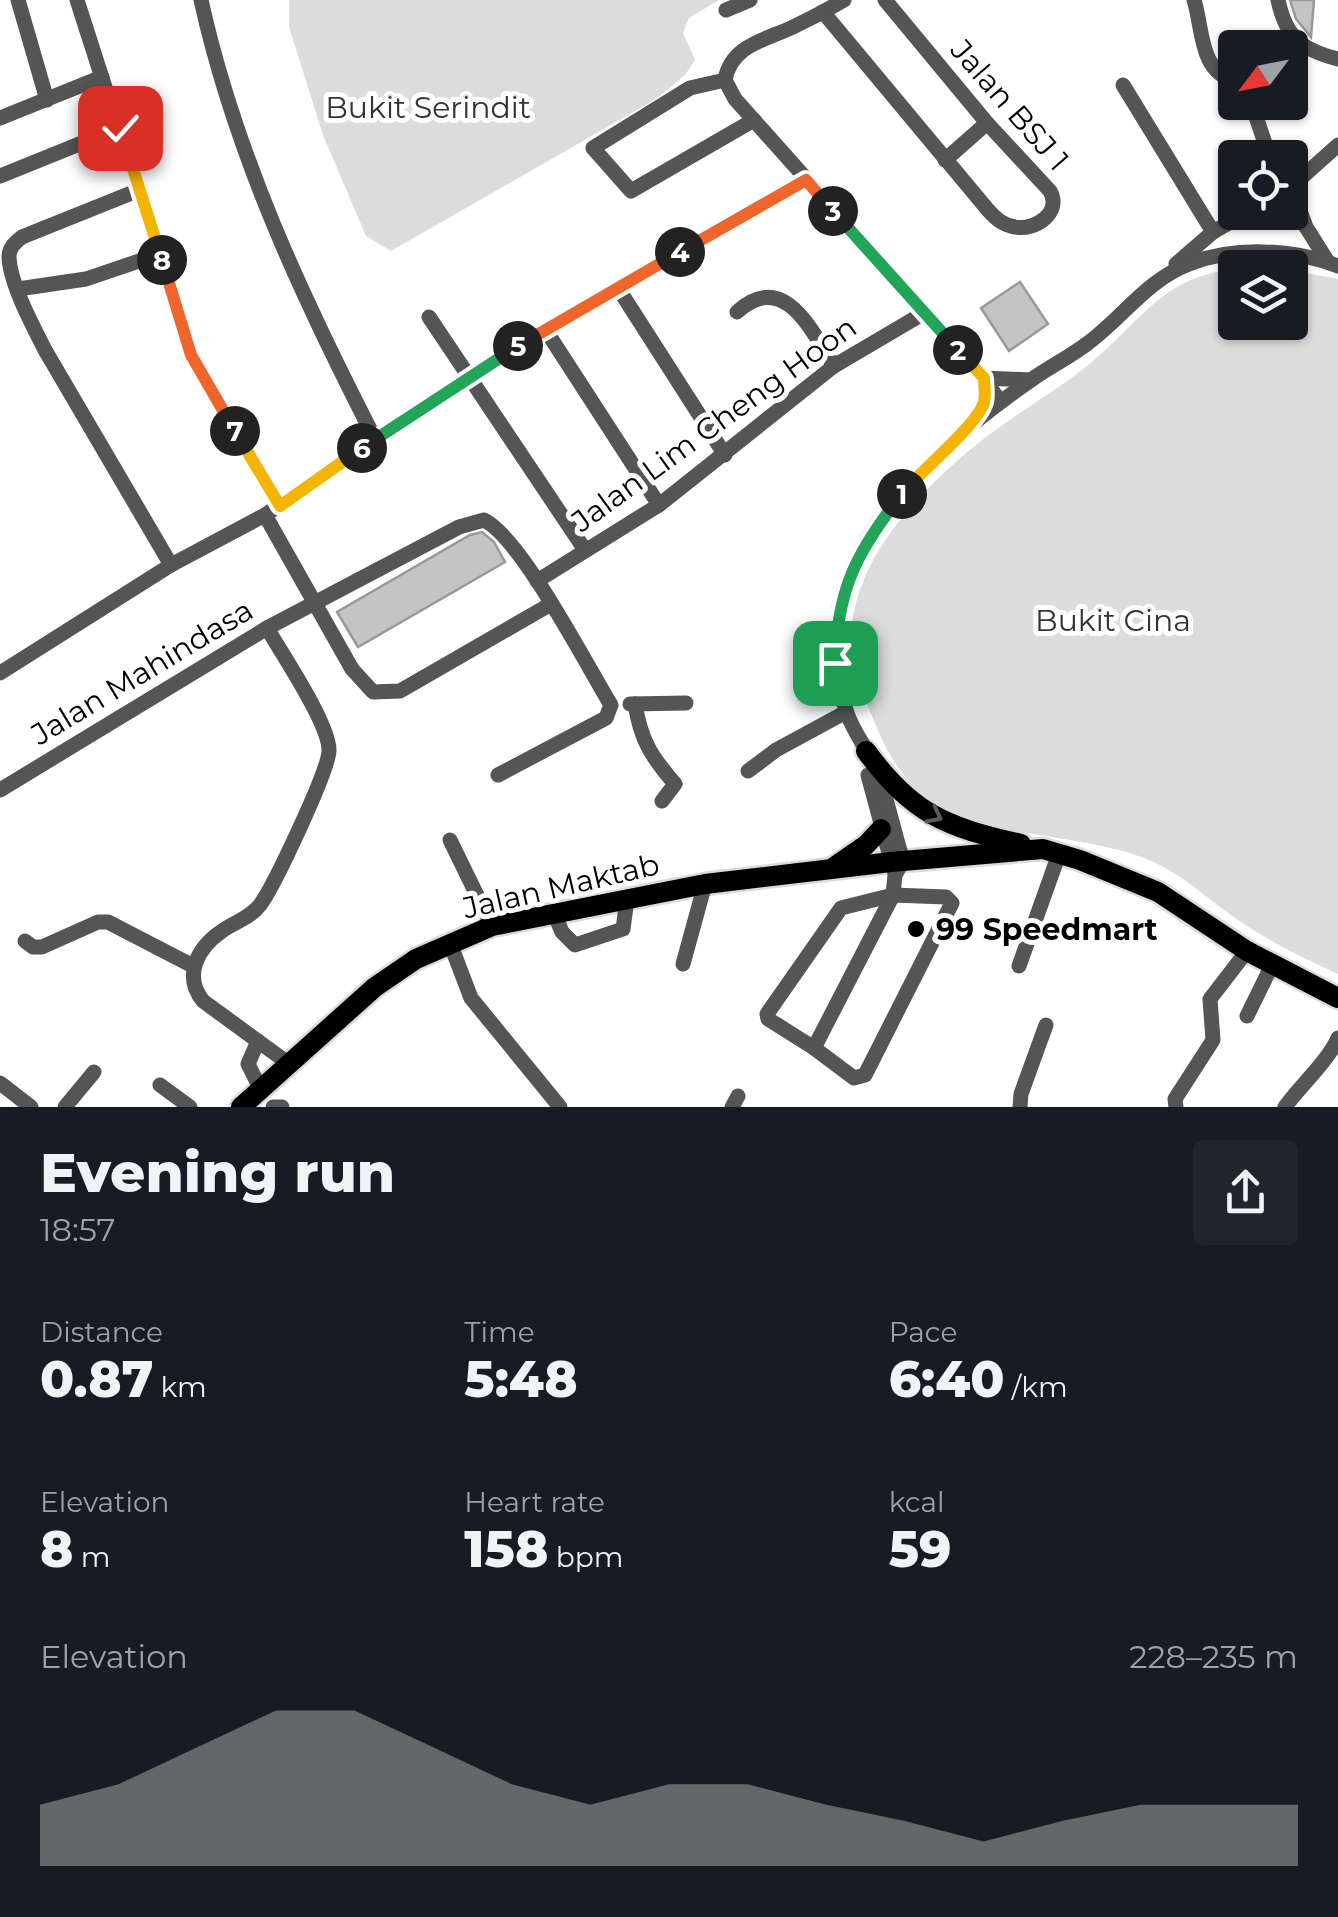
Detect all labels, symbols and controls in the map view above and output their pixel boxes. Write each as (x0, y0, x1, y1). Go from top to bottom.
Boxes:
north arrow (1218, 30, 1308, 120)
map controls (1218, 30, 1308, 340)
street label: Jalan BSJ 1 (942, 31, 1077, 178)
pin (78, 86, 163, 171)
park label: Bukit Serindit (325, 89, 531, 126)
icon: check (93, 101, 148, 156)
button: locate (1218, 140, 1308, 230)
pin: 3 (808, 186, 858, 236)
text: 3 (825, 194, 841, 228)
pin: 4 (655, 227, 705, 277)
pin: 8 (137, 235, 187, 285)
text: 4 (670, 235, 690, 269)
text: 8 (153, 243, 171, 277)
button: layers (1218, 250, 1308, 340)
street label: Jalan Lim Cheng Hoon (564, 308, 864, 540)
pin: 5 (493, 321, 543, 371)
pin: 2 (933, 325, 983, 375)
text: 5 (510, 329, 526, 363)
text: 2 (950, 333, 966, 367)
pin: 7 (210, 406, 260, 456)
text: 7 (226, 414, 244, 448)
pin: 6 (337, 423, 387, 473)
text: 6 (353, 431, 371, 465)
pin: 1 (877, 469, 927, 519)
text: 1 (897, 477, 907, 511)
street label: Jalan Mahindasa (24, 591, 260, 753)
park label: Bukit Cina (1035, 602, 1191, 639)
pin (793, 621, 878, 706)
icon: arrive (808, 636, 863, 691)
one-way arrow (925, 804, 943, 824)
street label: Jalan Maktab (458, 845, 663, 927)
place label: 99 Speedmart (936, 911, 1158, 948)
marker: 99 Speedmart (905, 918, 927, 940)
text: Evening run (40, 1139, 395, 1206)
button: share (1193, 1140, 1298, 1245)
text: 18:57 (40, 1210, 115, 1249)
text: Distance (40, 1315, 163, 1349)
text: Time (464, 1315, 535, 1349)
text: Pace (889, 1315, 957, 1349)
text: 0.87 (40, 1349, 153, 1410)
text: 5:48 (464, 1349, 578, 1410)
text: 6:40 (889, 1349, 1005, 1410)
text: km (153, 1370, 207, 1404)
text: /km (1005, 1370, 1068, 1404)
text: Elevation (40, 1485, 169, 1519)
text: Heart rate (464, 1485, 605, 1519)
text: kcal (889, 1485, 945, 1519)
text: 8 (40, 1519, 73, 1580)
text: 158 (464, 1519, 548, 1580)
text: 59 (889, 1519, 951, 1580)
text: m (73, 1540, 111, 1574)
text: bpm (548, 1540, 623, 1574)
text: Elevation (40, 1637, 188, 1676)
text: 228–235 m (1129, 1637, 1298, 1676)

